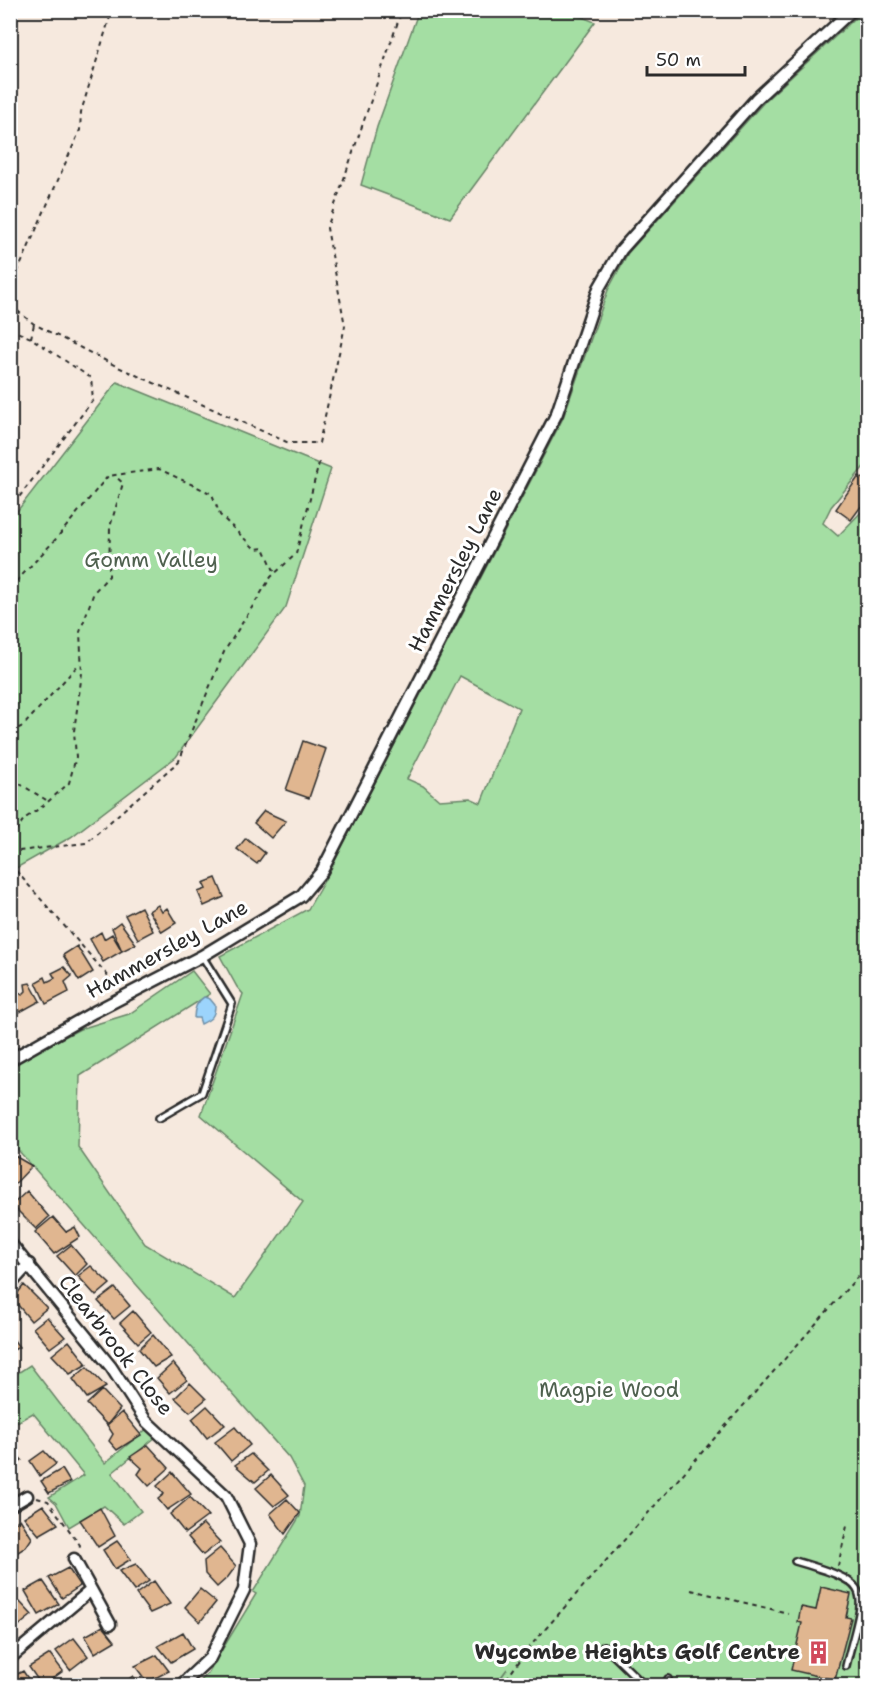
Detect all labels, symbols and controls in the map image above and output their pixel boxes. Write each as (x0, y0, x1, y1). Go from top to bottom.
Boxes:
scale bar (647, 39, 744, 77)
text: 50 m (656, 48, 701, 72)
street label: Hammersley Lane (401, 483, 509, 657)
park label: Gomm Valley (84, 546, 218, 574)
street label: Hammersley Lane (81, 893, 253, 1005)
street label: Clearbrook Close (52, 1269, 180, 1421)
park label: Magpie Wood (539, 1376, 679, 1404)
place label: Wycombe Heights Golf Centre (474, 1638, 800, 1666)
building icon: Wycombe Heights Golf Centre (805, 1639, 831, 1665)

